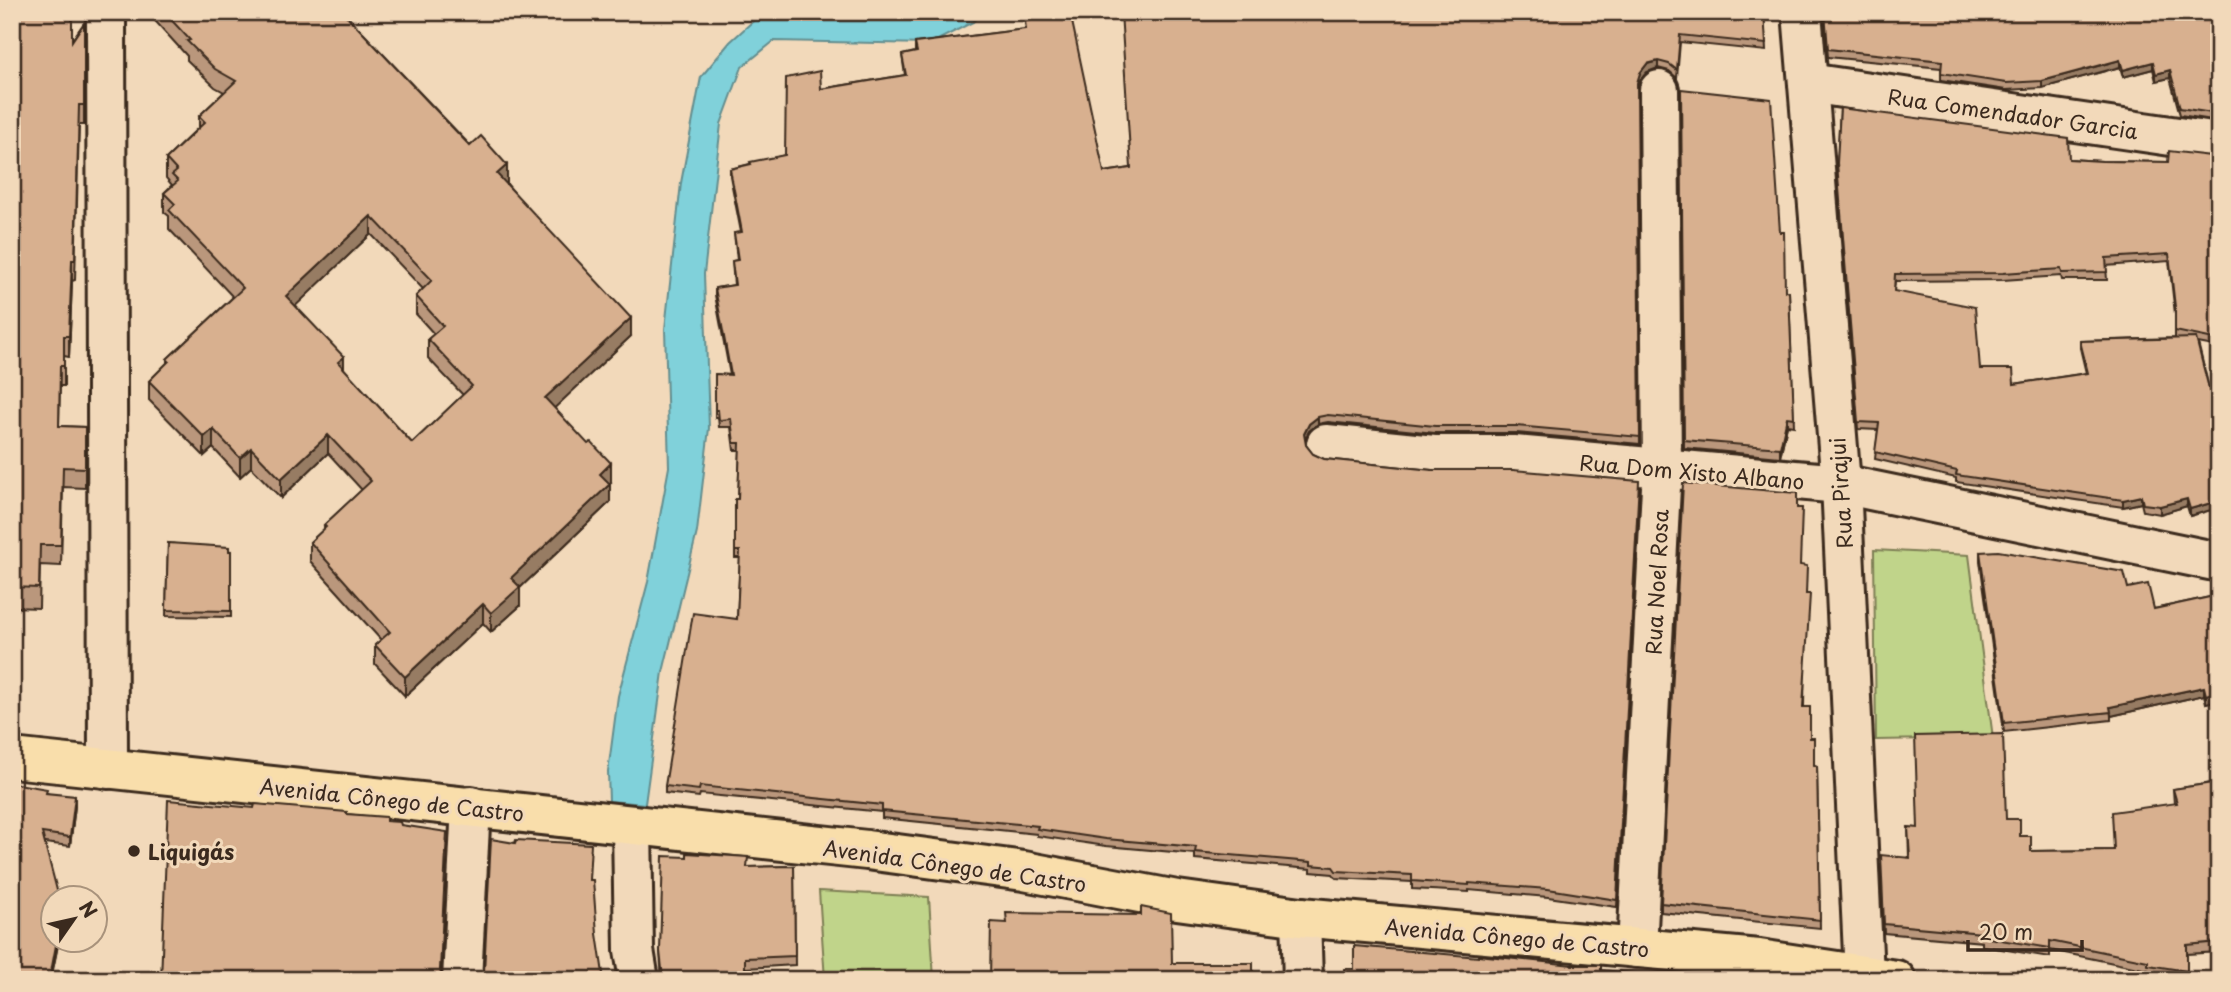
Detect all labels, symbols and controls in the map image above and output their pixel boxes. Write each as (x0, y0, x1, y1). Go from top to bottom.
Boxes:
street label: Rua Comendador Garcia (1886, 80, 2140, 146)
street label: Rua Pirajui (1820, 436, 1860, 550)
street label: Rua Dom Xisto Albano (1578, 445, 1806, 497)
street label: Rua Noel Rosa (1636, 508, 1676, 656)
street label: Avenida Cônego de Castro (258, 769, 526, 829)
street label: Avenida Cônego de Castro (821, 831, 1089, 899)
place label: Liquigás (148, 835, 234, 867)
marker: Liquigás (126, 843, 142, 859)
north arrow (38, 884, 108, 954)
text: N (73, 895, 105, 923)
scale bar (1968, 908, 2082, 952)
street label: Avenida Cônego de Castro (1383, 909, 1651, 965)
text: 20 m (1979, 915, 2033, 947)

